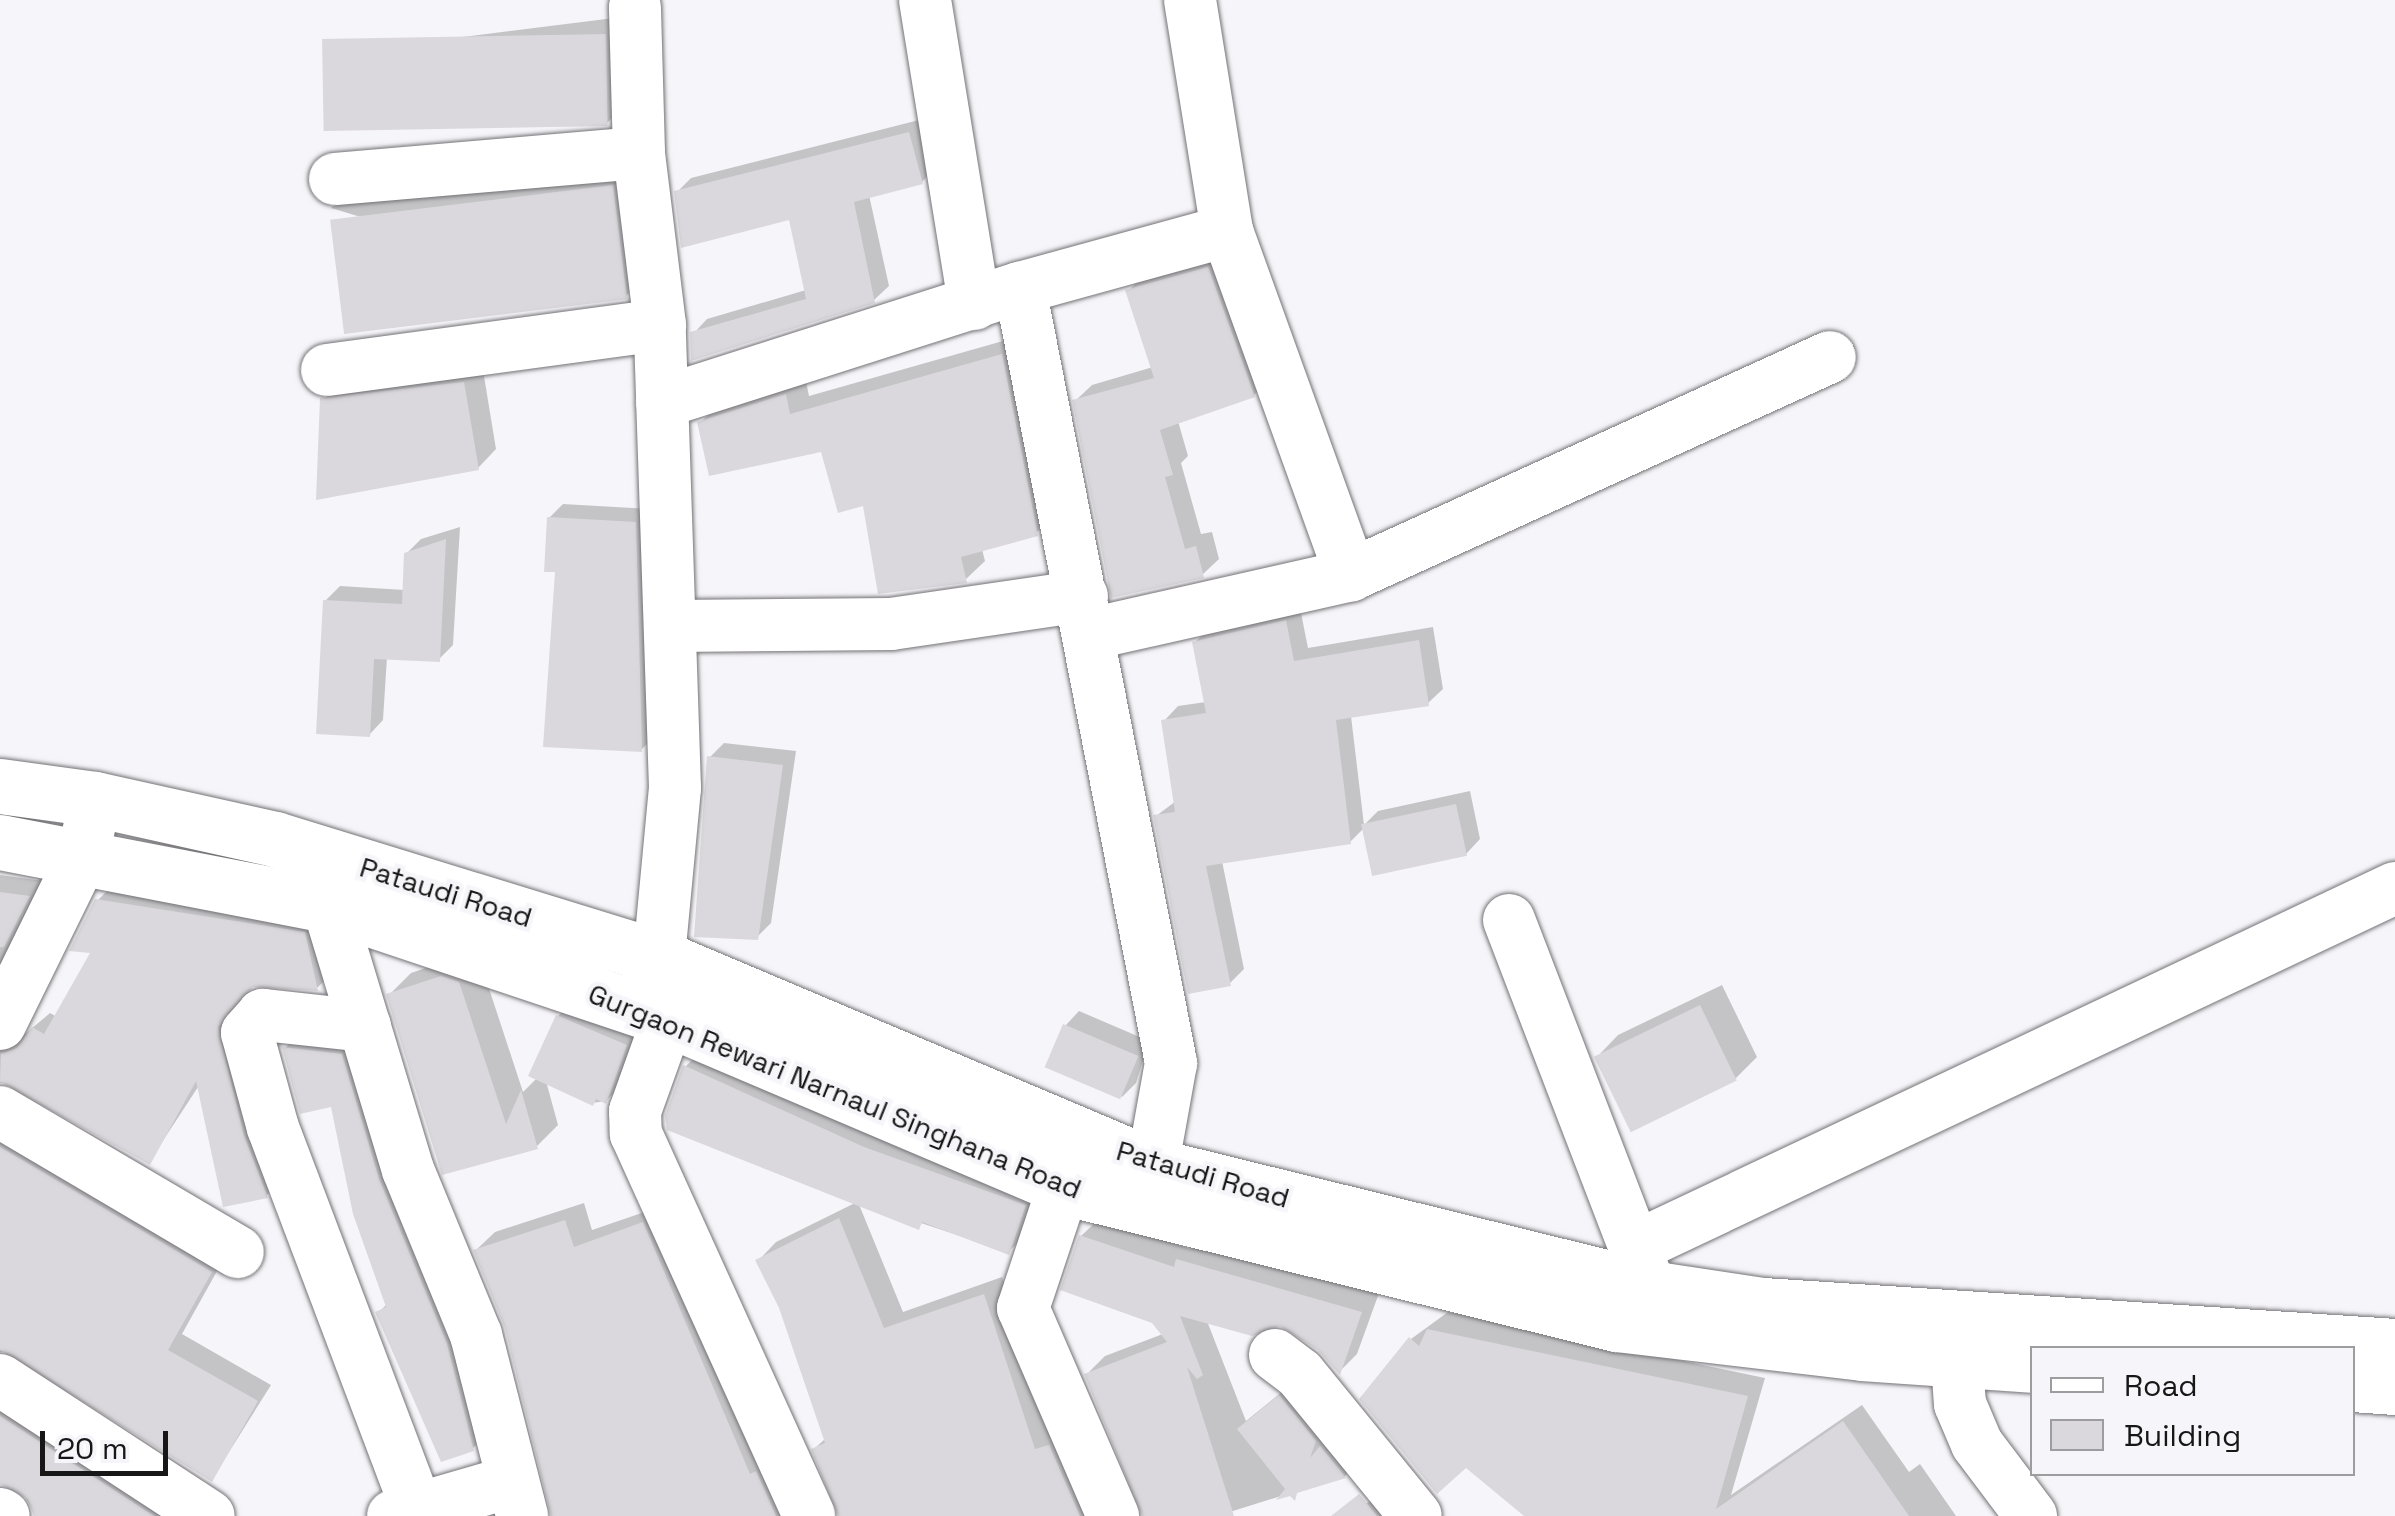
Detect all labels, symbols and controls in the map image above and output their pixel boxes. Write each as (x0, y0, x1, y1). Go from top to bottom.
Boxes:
street label: Pataudi Road (356, 850, 536, 934)
street label: Gurgaon Rewari Narnaul Singhana Road (584, 976, 1086, 1206)
street label: Pataudi Road (1113, 1133, 1293, 1215)
legend (2030, 1346, 2355, 1476)
text: Road (2124, 1366, 2198, 1405)
scale bar (45, 1411, 172, 1473)
text: Building (2124, 1416, 2241, 1455)
text: 20 m (57, 1429, 128, 1468)

